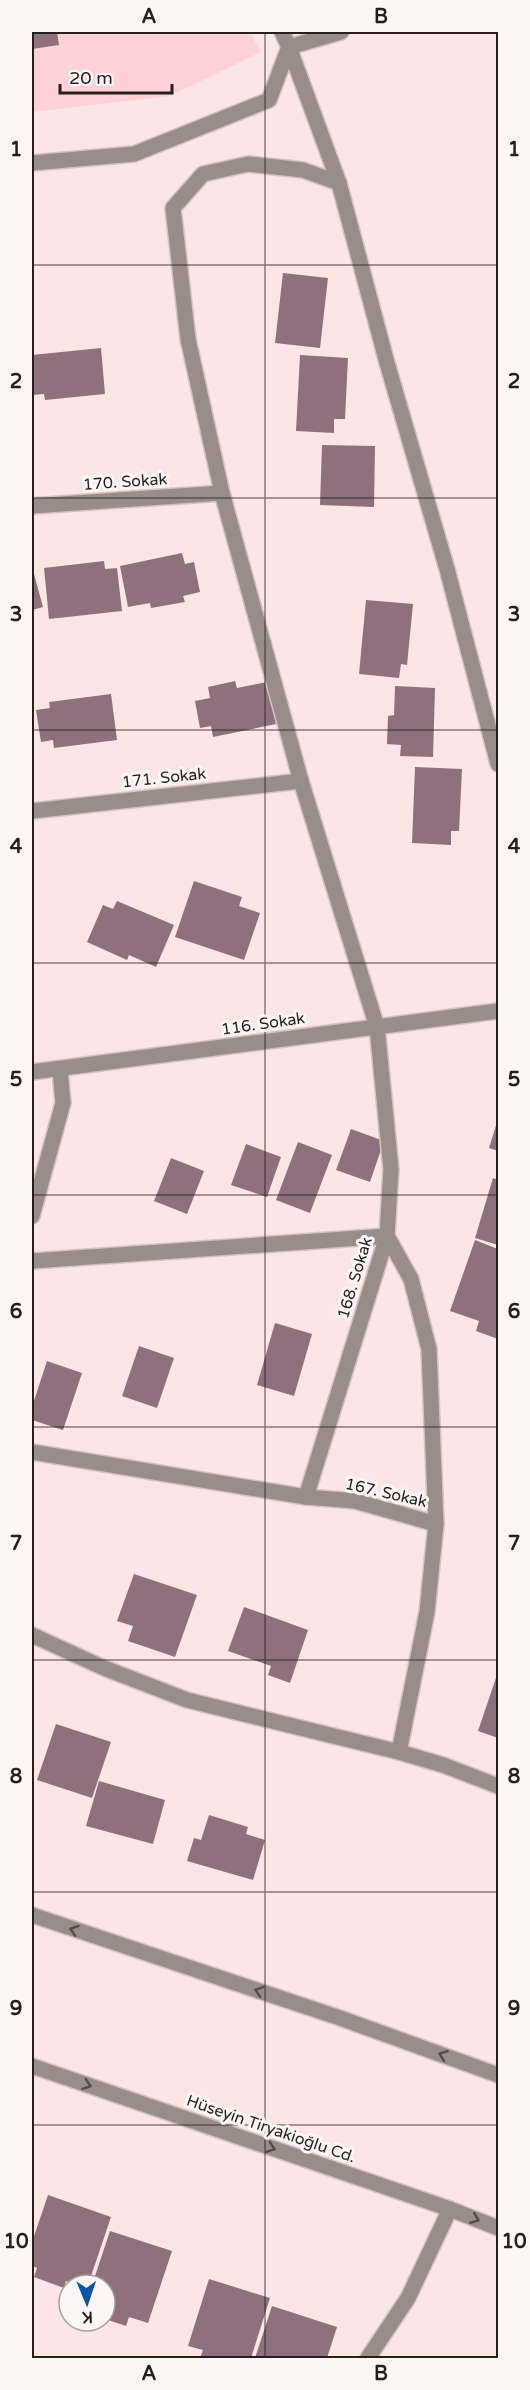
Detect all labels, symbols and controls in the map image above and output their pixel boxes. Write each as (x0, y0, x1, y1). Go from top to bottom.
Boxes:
text: A (142, 5, 157, 29)
text: B (374, 5, 388, 29)
scale bar (60, 57, 172, 95)
text: 20 m (69, 67, 113, 89)
text: 1 (10, 138, 22, 162)
text: 1 (508, 138, 520, 162)
text: 2 (10, 370, 22, 394)
text: 2 (508, 370, 520, 394)
street label: 170. Sokak (82, 469, 168, 495)
text: 3 (10, 603, 22, 627)
text: 3 (508, 603, 520, 627)
street label: 171. Sokak (121, 764, 207, 792)
text: 4 (10, 835, 23, 859)
text: 4 (508, 835, 521, 859)
street label: 116. Sokak (220, 1008, 306, 1040)
text: 5 (10, 1068, 22, 1092)
text: 5 (508, 1068, 520, 1092)
street label: 168. Sokak (333, 1234, 377, 1321)
text: 6 (10, 1300, 22, 1324)
text: 6 (508, 1300, 520, 1324)
street label: 167. Sokak (343, 1474, 429, 1512)
text: 7 (10, 1532, 22, 1556)
text: 7 (508, 1532, 520, 1556)
text: 8 (10, 1765, 22, 1789)
text: 8 (508, 1765, 520, 1789)
one-way arrow (69, 1924, 80, 1937)
one-way arrow (254, 1986, 265, 1998)
text: 9 (10, 1997, 22, 2021)
text: 9 (508, 1997, 520, 2021)
one-way arrow (439, 2050, 449, 2063)
one-way arrow (81, 2078, 92, 2090)
street label: Hüseyin Tiryakioğlu Cd. (184, 2091, 358, 2167)
one-way arrow (265, 2141, 276, 2154)
one-way arrow (469, 2212, 480, 2224)
text: 10 (3, 2230, 29, 2254)
text: 10 (501, 2230, 527, 2254)
north arrow (57, 2273, 117, 2333)
text: K (82, 2307, 93, 2327)
text: A (142, 2362, 157, 2386)
text: B (374, 2362, 388, 2386)

